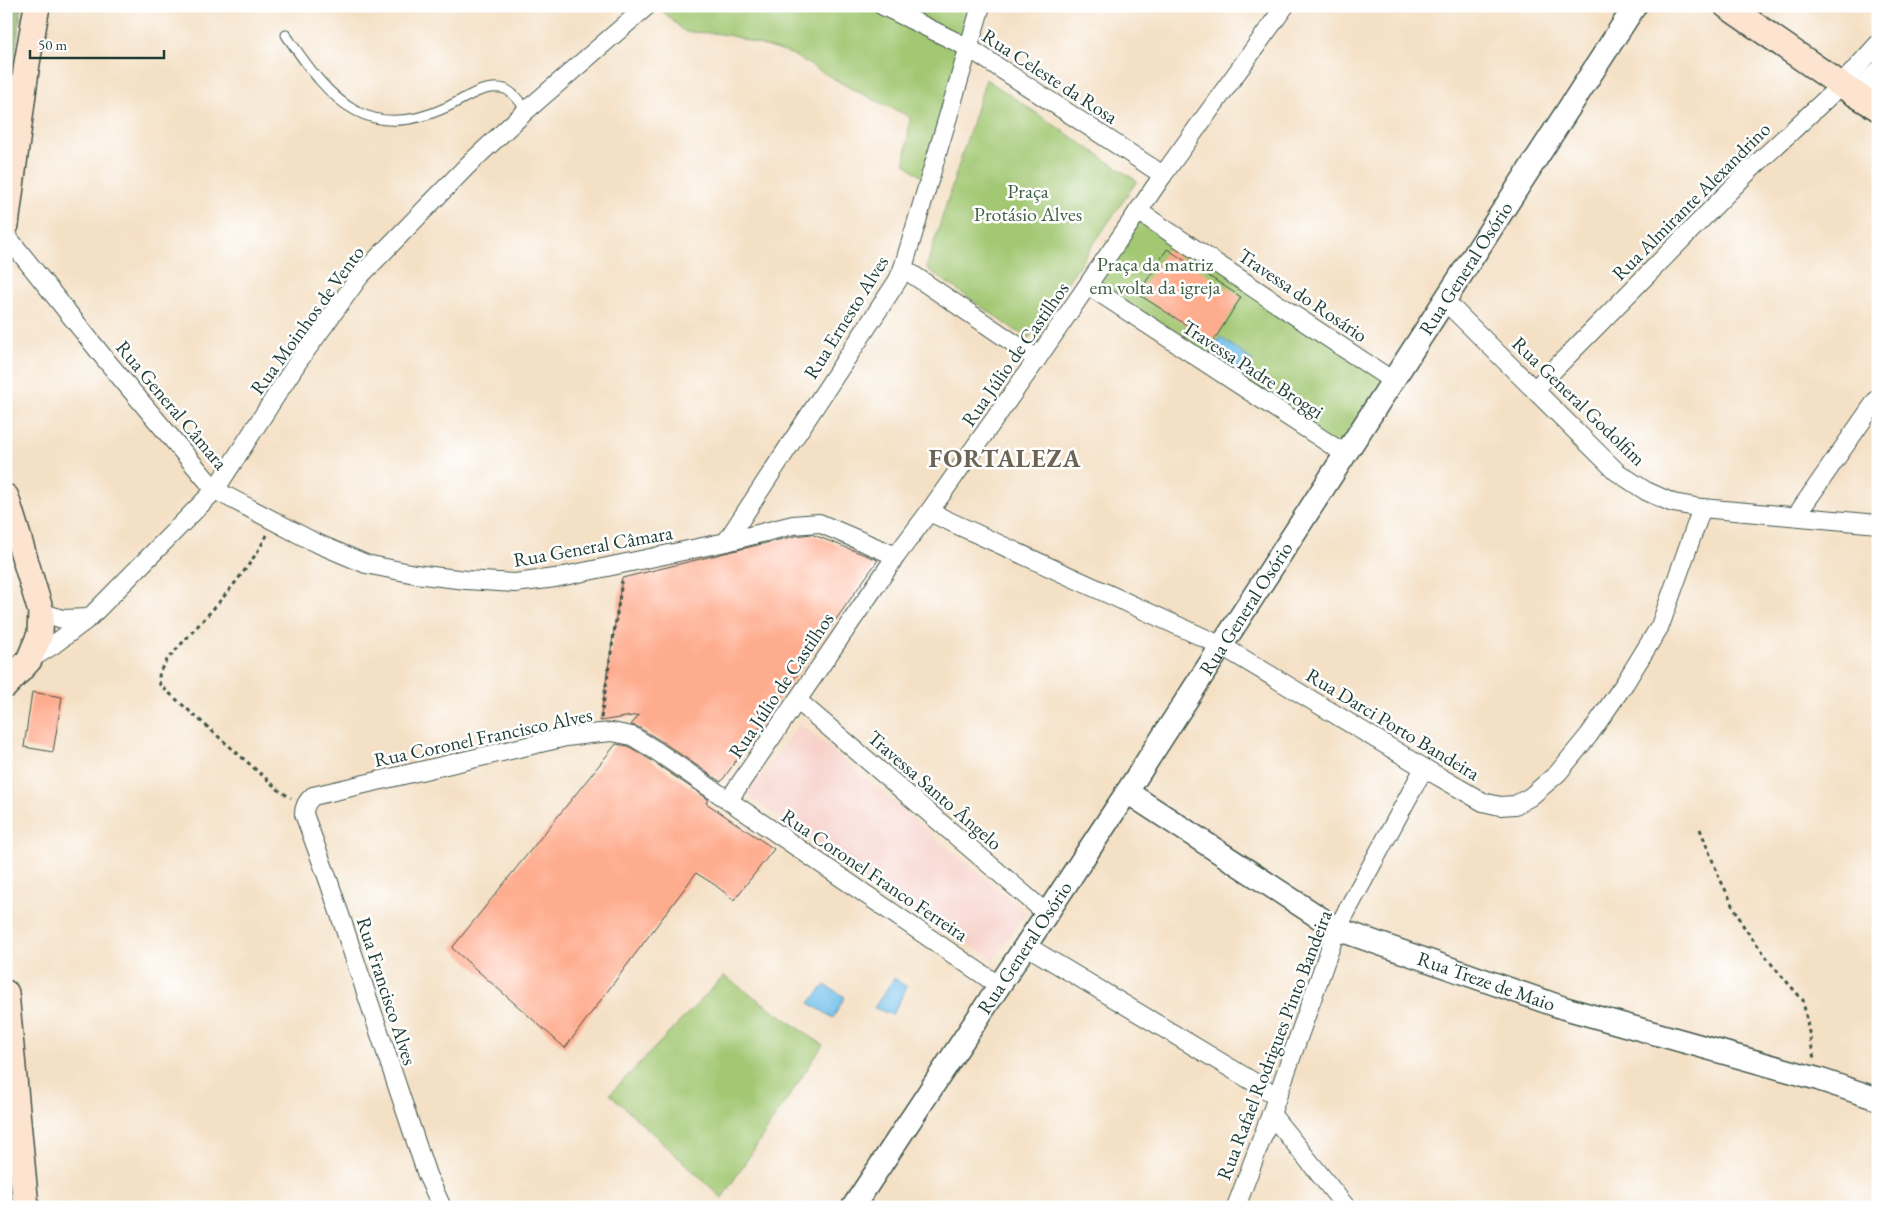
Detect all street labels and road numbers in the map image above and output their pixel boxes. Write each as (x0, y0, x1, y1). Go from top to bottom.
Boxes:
street label: Rua Celeste da Rosa (977, 22, 1123, 130)
street label: Rua Almirante Alexandrino (1606, 116, 1776, 286)
street label: Rua General Osório (1413, 196, 1518, 340)
street label: Rua Moinhos de Vento (244, 240, 370, 400)
street label: Travessa do Rosário (1233, 242, 1373, 348)
street label: Rua Ernesto Alves (798, 250, 894, 384)
street label: Rua Júlio de Castilhos (955, 277, 1075, 431)
street label: Travessa Padre Broggi (1177, 313, 1329, 425)
street label: Rua General Godolfim (1507, 331, 1652, 472)
street label: Rua General Câmara (110, 335, 234, 475)
street label: Rua General Câmara (511, 519, 675, 573)
street label: Rua General Osório (1193, 536, 1299, 680)
street label: Rua Júlio de Castilhos (722, 607, 840, 763)
street label: Rua Darci Porto Bandeira (1301, 662, 1485, 786)
street label: Rua Coronel Francisco Alves (372, 701, 594, 773)
street label: Travessa Santo Ângelo (862, 724, 1008, 856)
street label: Rua Coronel Franco Ferreira (777, 803, 973, 947)
street label: Rua General Osório (971, 876, 1078, 1019)
street label: Rua Rafael Rodrigues Pinto Bandeira (1210, 906, 1338, 1184)
street label: Rua Francisco Alves (351, 913, 423, 1069)
street label: Rua Treze de Maio (1414, 945, 1559, 1017)

